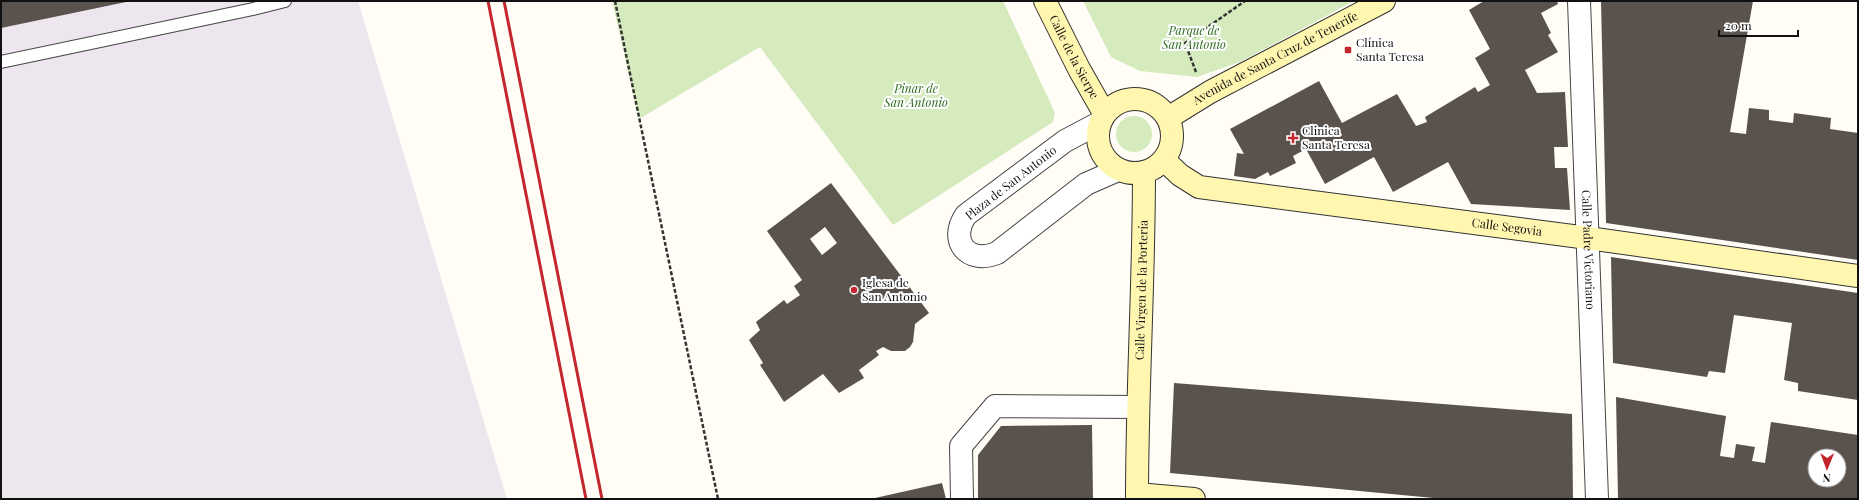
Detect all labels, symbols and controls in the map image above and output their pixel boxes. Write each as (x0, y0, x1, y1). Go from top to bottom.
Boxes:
street label: Avenida de Santa Cruz de Tenerife (1188, 7, 1360, 108)
street label: Calle de la Sierpe (1046, 12, 1103, 101)
scale bar (1719, 12, 1798, 38)
text: 20 m (1725, 17, 1752, 33)
park label: Parque de San Antonio (1161, 22, 1226, 52)
place label: Clínica Santa Teresa (1356, 34, 1424, 64)
marker: Clínica Santa Teresa (1343, 45, 1353, 55)
park label: Pinar de San Antonio (883, 80, 948, 110)
place label: Clinica Santa Teresa (1302, 122, 1370, 152)
marker: Clinica Santa Teresa (1287, 132, 1299, 144)
street label: Plaza de San Antonio (961, 141, 1060, 223)
street label: Calle Padre Victoriano (1579, 190, 1599, 310)
street label: Calle Segovia (1471, 214, 1543, 239)
street label: Calle Virgen de la Portería (1131, 220, 1151, 360)
place label: Iglesa de San Antonio (862, 274, 927, 304)
marker: Iglesa de San Antonio (849, 285, 859, 295)
north arrow (1807, 448, 1847, 488)
text: N (1823, 471, 1831, 486)

